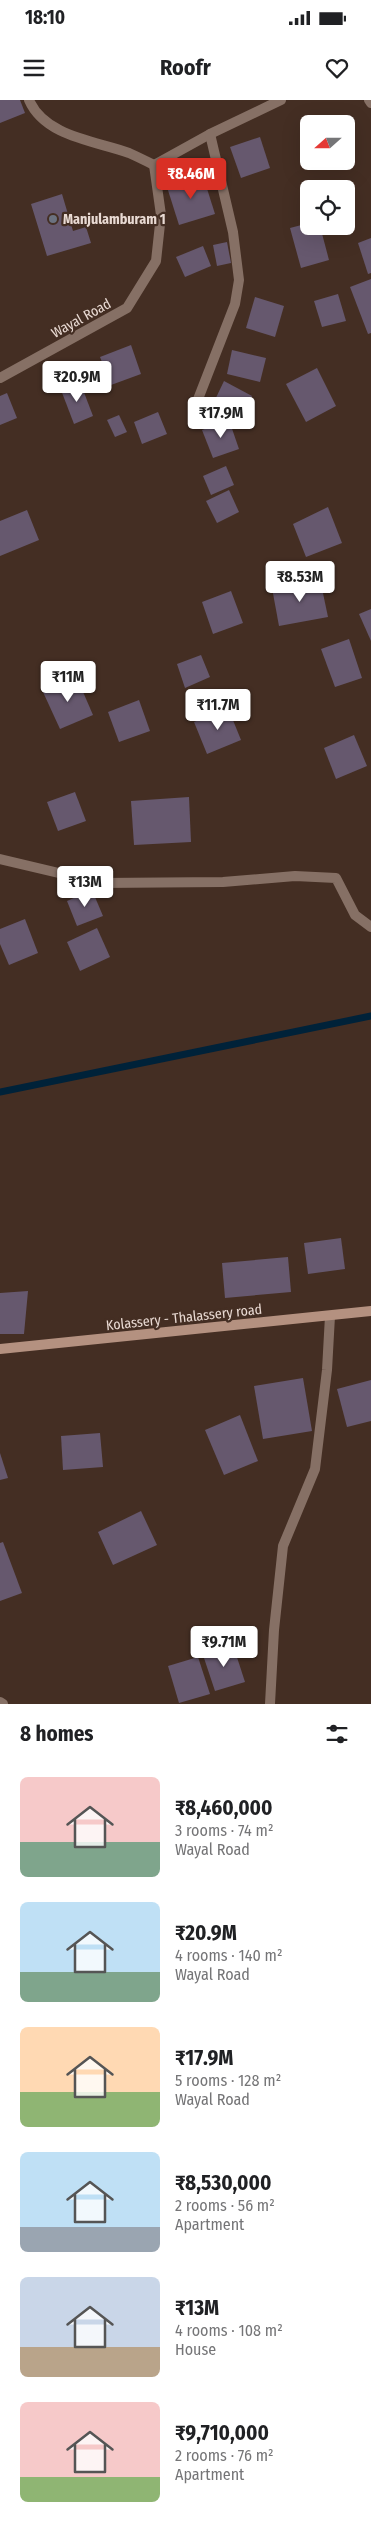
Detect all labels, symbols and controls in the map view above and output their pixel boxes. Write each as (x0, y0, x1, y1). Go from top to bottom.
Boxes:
text: 18:10 (25, 6, 65, 29)
icon: menu (20, 54, 48, 82)
text: Roofr (160, 54, 211, 81)
icon: heart (323, 54, 351, 82)
north arrow (300, 115, 355, 170)
map controls (300, 115, 355, 235)
pin: ₹8.46M (150, 158, 232, 200)
text: ₹8.46M (167, 164, 215, 183)
button: locate (300, 180, 355, 235)
place label: Manjulamburam 1 (63, 211, 166, 228)
marker: Manjulamburam 1 (47, 213, 59, 225)
street label: Wayal Road (48, 295, 114, 342)
pin: ₹20.9M (36, 360, 118, 403)
text: ₹20.9M (53, 367, 101, 386)
pin: ₹17.9M (180, 396, 262, 439)
text: ₹17.9M (199, 403, 243, 422)
pin: ₹8.53M (259, 560, 341, 603)
text: ₹8.53M (277, 567, 323, 586)
pin: ₹11M (38, 660, 98, 703)
text: ₹11M (52, 667, 84, 686)
pin: ₹11.7M (177, 688, 259, 731)
text: ₹11.7M (196, 695, 240, 714)
pin: ₹13M (55, 866, 115, 908)
text: ₹13M (68, 872, 102, 891)
street label: Kolassery - Thalassery road (105, 1301, 263, 1334)
pin: ₹9.71M (183, 1626, 265, 1668)
text: ₹9.71M (202, 1632, 246, 1651)
icon: filters (323, 1720, 351, 1748)
text: 8 homes (20, 1721, 94, 1747)
text: ₹8,460,000 (175, 1795, 273, 1821)
icon: home (60, 1797, 120, 1857)
text: 3 rooms · 74 m² (175, 1821, 273, 1840)
text: Wayal Road (175, 1840, 250, 1859)
text: ₹20.9M (175, 1920, 237, 1946)
icon: home (60, 1922, 120, 1982)
text: 4 rooms · 140 m² (175, 1946, 283, 1965)
text: Wayal Road (175, 1965, 250, 1984)
text: ₹17.9M (175, 2045, 233, 2071)
icon: home (60, 2047, 120, 2107)
text: 5 rooms · 128 m² (175, 2071, 281, 2090)
text: Wayal Road (175, 2090, 250, 2109)
text: ₹8,530,000 (175, 2170, 271, 2196)
icon: home (60, 2172, 120, 2232)
text: 2 rooms · 56 m² (175, 2196, 275, 2215)
text: Apartment (175, 2215, 244, 2234)
text: ₹13M (175, 2295, 219, 2321)
icon: home (60, 2297, 120, 2357)
text: 4 rooms · 108 m² (175, 2321, 283, 2340)
text: House (175, 2340, 216, 2359)
text: ₹9,710,000 (175, 2420, 269, 2446)
icon: home (60, 2422, 120, 2482)
text: 2 rooms · 76 m² (175, 2446, 274, 2465)
text: Apartment (175, 2465, 244, 2484)

